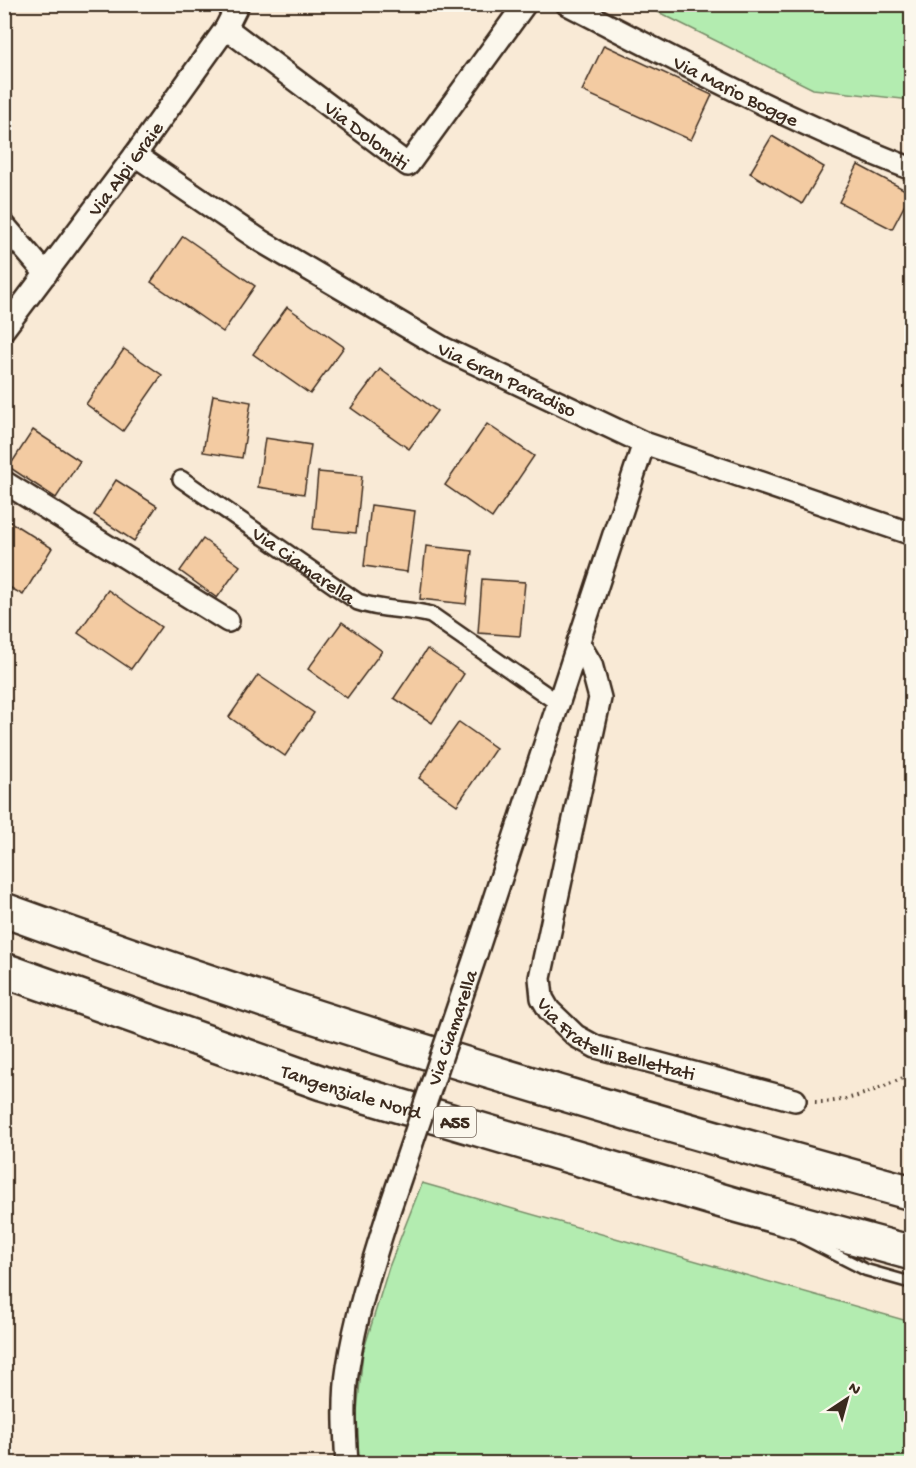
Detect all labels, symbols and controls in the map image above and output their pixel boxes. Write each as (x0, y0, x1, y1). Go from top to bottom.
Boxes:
street label: Via Mario Bogge (667, 52, 802, 134)
street label: Via Dolomiti (317, 97, 412, 177)
street label: Via Alpi Graie (84, 118, 170, 223)
street label: Via Gran Paradiso (432, 339, 579, 424)
street label: Via Ciamarella (245, 523, 359, 612)
street label: Via Ciamarella (424, 967, 485, 1090)
street label: Via Fratelli Bellettati (529, 994, 697, 1088)
street label: Tangenziale Nord (276, 1061, 426, 1127)
road number: A55 (434, 1107, 476, 1137)
north arrow (817, 1369, 877, 1429)
text: N (844, 1379, 864, 1401)

